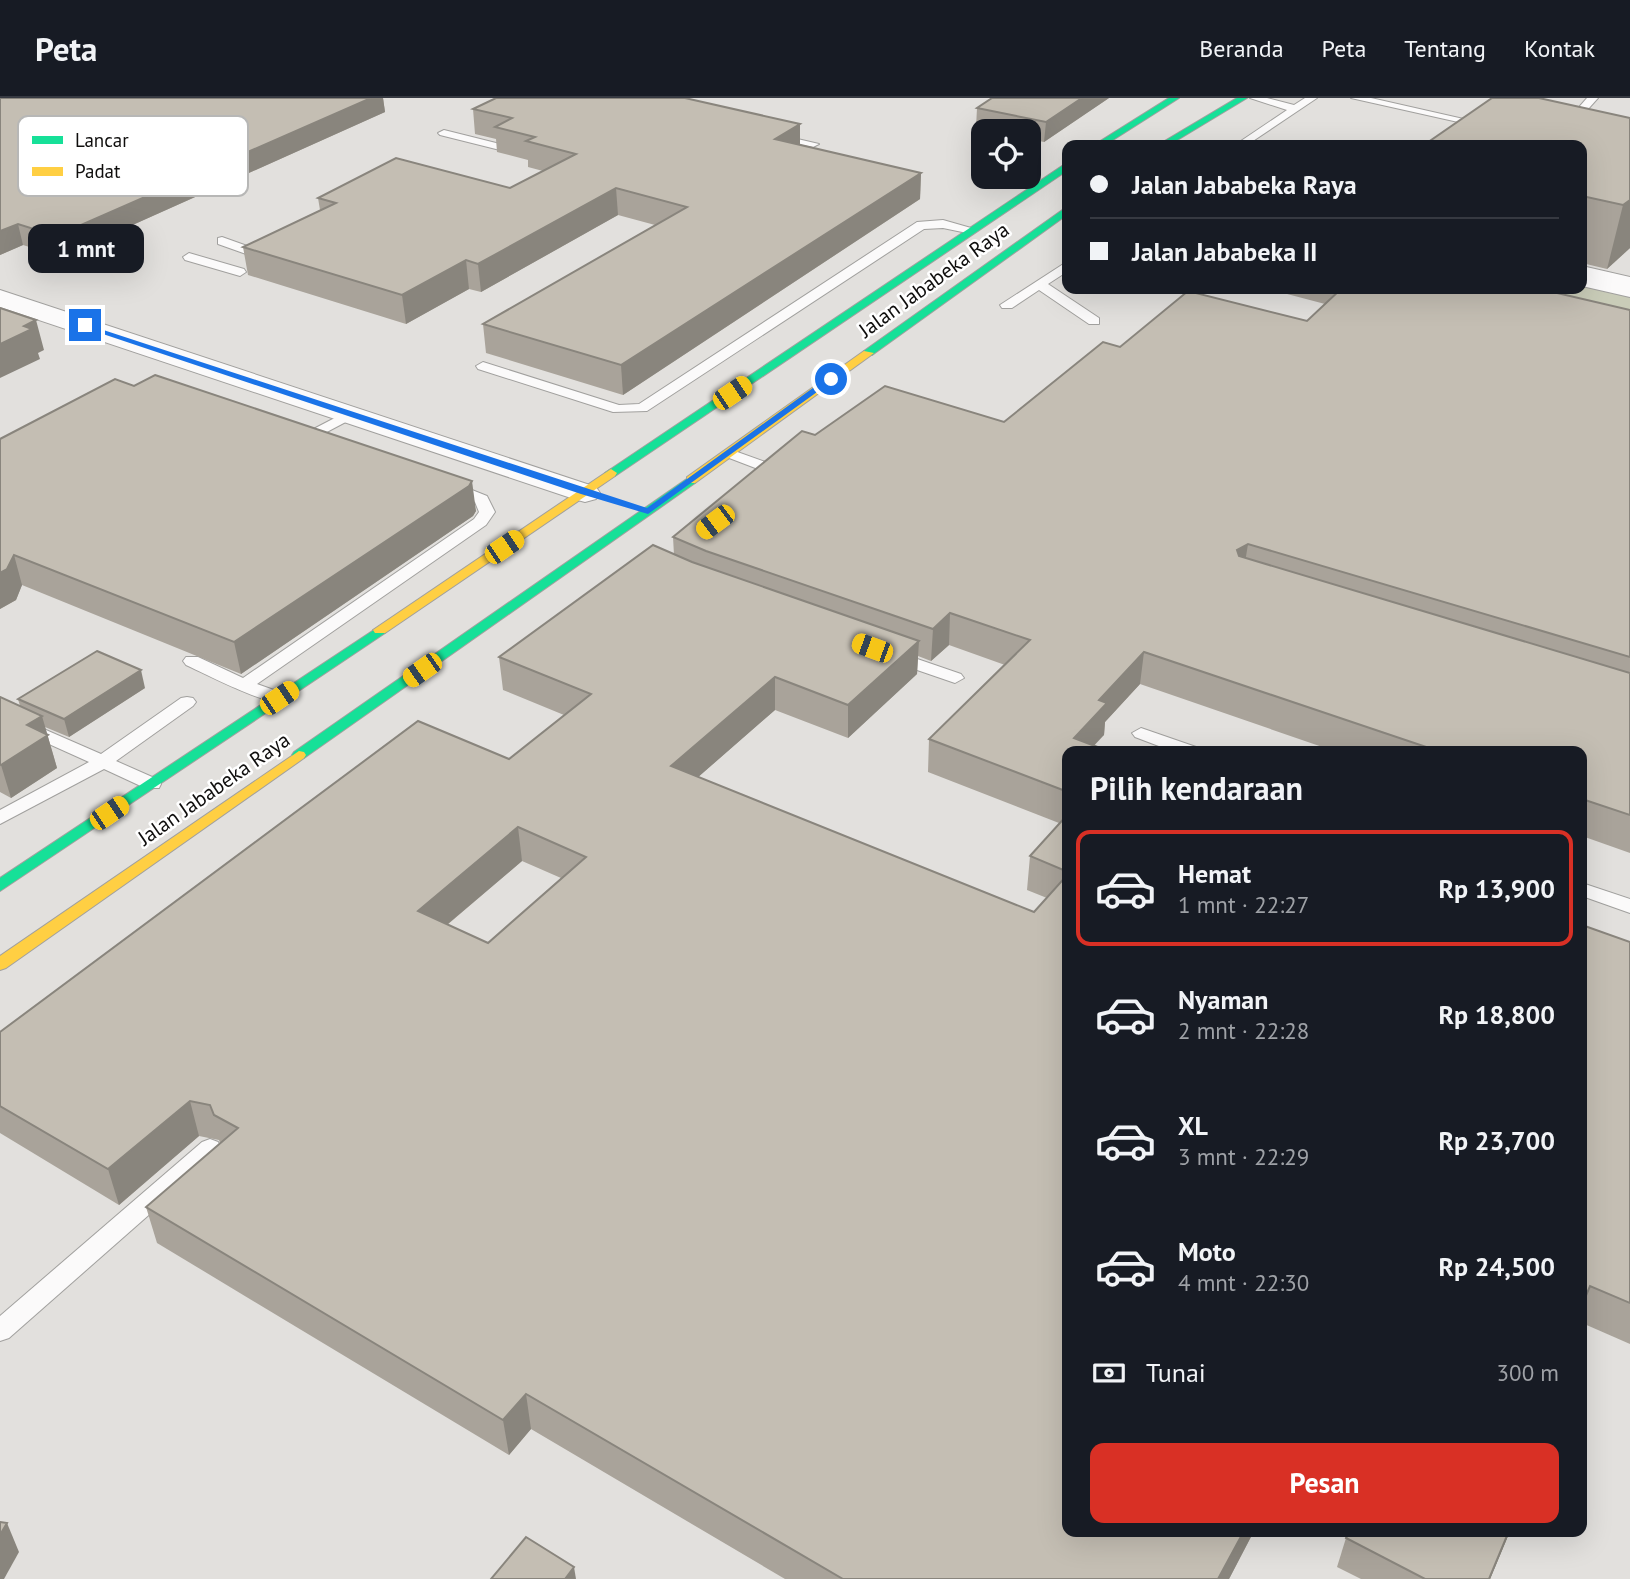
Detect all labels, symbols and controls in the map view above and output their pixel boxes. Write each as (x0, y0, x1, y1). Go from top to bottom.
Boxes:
text: Peta (35, 27, 97, 70)
text: Beranda (1199, 33, 1284, 64)
text: Peta (1322, 33, 1366, 64)
text: Tentang (1404, 33, 1486, 64)
text: Kontak (1524, 33, 1595, 64)
legend (18, 116, 248, 196)
map controls (971, 119, 1041, 189)
button: locate (971, 119, 1041, 189)
text: Lancar (75, 128, 129, 152)
text: Padat (75, 159, 121, 183)
text: Jalan Jababeka Raya (1132, 168, 1357, 201)
street label: Jalan Jababeka Raya (852, 216, 1014, 344)
callout: 1 mnt (27, 224, 143, 272)
text: 1 mnt (57, 234, 115, 263)
text: Jalan Jababeka II (1132, 235, 1317, 268)
route end (69, 309, 101, 341)
route start (815, 363, 847, 395)
car (709, 373, 756, 413)
car (692, 501, 739, 543)
car (481, 527, 528, 567)
car (849, 631, 896, 665)
car (399, 649, 446, 691)
car (256, 678, 303, 718)
street label: Jalan Jababeka Raya (132, 726, 295, 852)
text: Pilih kendaraan (1090, 767, 1303, 809)
car (86, 793, 133, 833)
icon: car (1094, 857, 1157, 920)
text: Hemat (1178, 857, 1251, 890)
text: Rp 13,900 (1438, 872, 1555, 905)
text: 1 mnt · 22:27 (1178, 890, 1309, 919)
icon: car (1094, 983, 1157, 1046)
text: Nyaman (1178, 983, 1268, 1016)
text: Rp 18,800 (1438, 998, 1555, 1031)
text: 2 mnt · 22:28 (1178, 1016, 1309, 1045)
icon: car (1094, 1109, 1157, 1172)
text: XL (1178, 1109, 1208, 1142)
text: Rp 23,700 (1438, 1124, 1555, 1157)
text: 3 mnt · 22:29 (1178, 1142, 1309, 1171)
icon: car (1094, 1235, 1157, 1298)
text: Moto (1178, 1235, 1236, 1268)
text: Rp 24,500 (1438, 1250, 1555, 1283)
text: 4 mnt · 22:30 (1178, 1268, 1309, 1297)
icon: cash (1090, 1354, 1128, 1392)
text: Tunai (1146, 1356, 1206, 1389)
text: 300 m (1497, 1358, 1559, 1387)
button: Pesan (1090, 1443, 1559, 1523)

